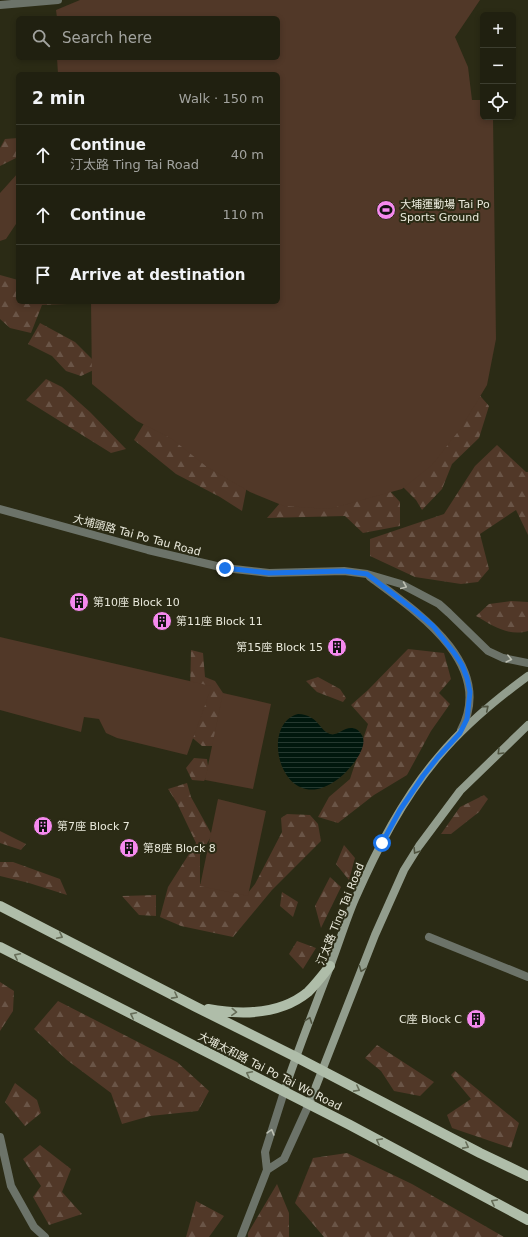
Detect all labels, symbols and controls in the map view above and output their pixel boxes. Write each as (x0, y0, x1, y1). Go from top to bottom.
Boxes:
map controls (480, 12, 516, 120)
button: + (480, 12, 516, 48)
search box (16, 16, 280, 60)
icon: search (30, 27, 52, 49)
text: Search here (62, 29, 152, 47)
button: − (480, 48, 516, 84)
button: locate (480, 84, 516, 120)
text: 2 min (32, 88, 85, 108)
text: Walk · 150 m (179, 91, 264, 106)
text: Continue (70, 136, 146, 154)
icon: ahead (32, 144, 54, 166)
text: 40 m (231, 147, 264, 162)
text: 汀太路 Ting Tai Road (70, 157, 199, 172)
place label: 大埔運動場 Tai Po Sports Ground (400, 198, 490, 224)
sports icon: 大埔運動場 Tai Po Sports Ground (375, 199, 397, 221)
icon: ahead (32, 204, 54, 226)
text: Continue (70, 206, 146, 224)
text: 110 m (222, 207, 264, 222)
icon: arrive (32, 264, 54, 286)
text: Arrive at destination (70, 266, 245, 284)
street label: 大埔頭路 Tai Po Tau Road (71, 512, 202, 559)
route end (216, 559, 234, 577)
one-way arrow (399, 581, 407, 589)
building icon: 第10座 Block 10 (68, 591, 90, 613)
place label: 第10座 Block 10 (93, 596, 180, 609)
building icon: 第11座 Block 11 (151, 610, 173, 632)
place label: 第11座 Block 11 (176, 615, 263, 628)
building icon: 第15座 Block 15 (326, 636, 348, 658)
place label: 第15座 Block 15 (236, 641, 323, 654)
one-way arrow (505, 654, 512, 663)
one-way arrow (481, 706, 489, 713)
one-way arrow (497, 747, 505, 755)
building icon: 第7座 Block 7 (32, 815, 54, 837)
place label: 第7座 Block 7 (57, 820, 130, 833)
route start (373, 834, 391, 852)
building icon: 第8座 Block 8 (118, 837, 140, 859)
place label: 第8座 Block 8 (143, 842, 216, 855)
one-way arrow (413, 847, 421, 854)
street label: 汀太路 Ting Tai Road (314, 861, 367, 967)
one-way arrow (56, 931, 63, 939)
one-way arrow (14, 953, 22, 961)
one-way arrow (358, 965, 366, 972)
one-way arrow (171, 992, 178, 999)
one-way arrow (231, 1008, 237, 1017)
building icon: C座 Block C (465, 1008, 487, 1030)
one-way arrow (130, 1012, 137, 1020)
place label: C座 Block C (399, 1013, 462, 1026)
one-way arrow (304, 1017, 313, 1024)
street label: 大埔太和路 Tai Po Tai Wo Road (196, 1029, 344, 1113)
one-way arrow (246, 1071, 253, 1079)
one-way arrow (353, 1084, 360, 1091)
one-way arrow (266, 1128, 275, 1135)
one-way arrow (376, 1138, 383, 1145)
one-way arrow (462, 1141, 469, 1148)
one-way arrow (490, 1199, 498, 1207)

